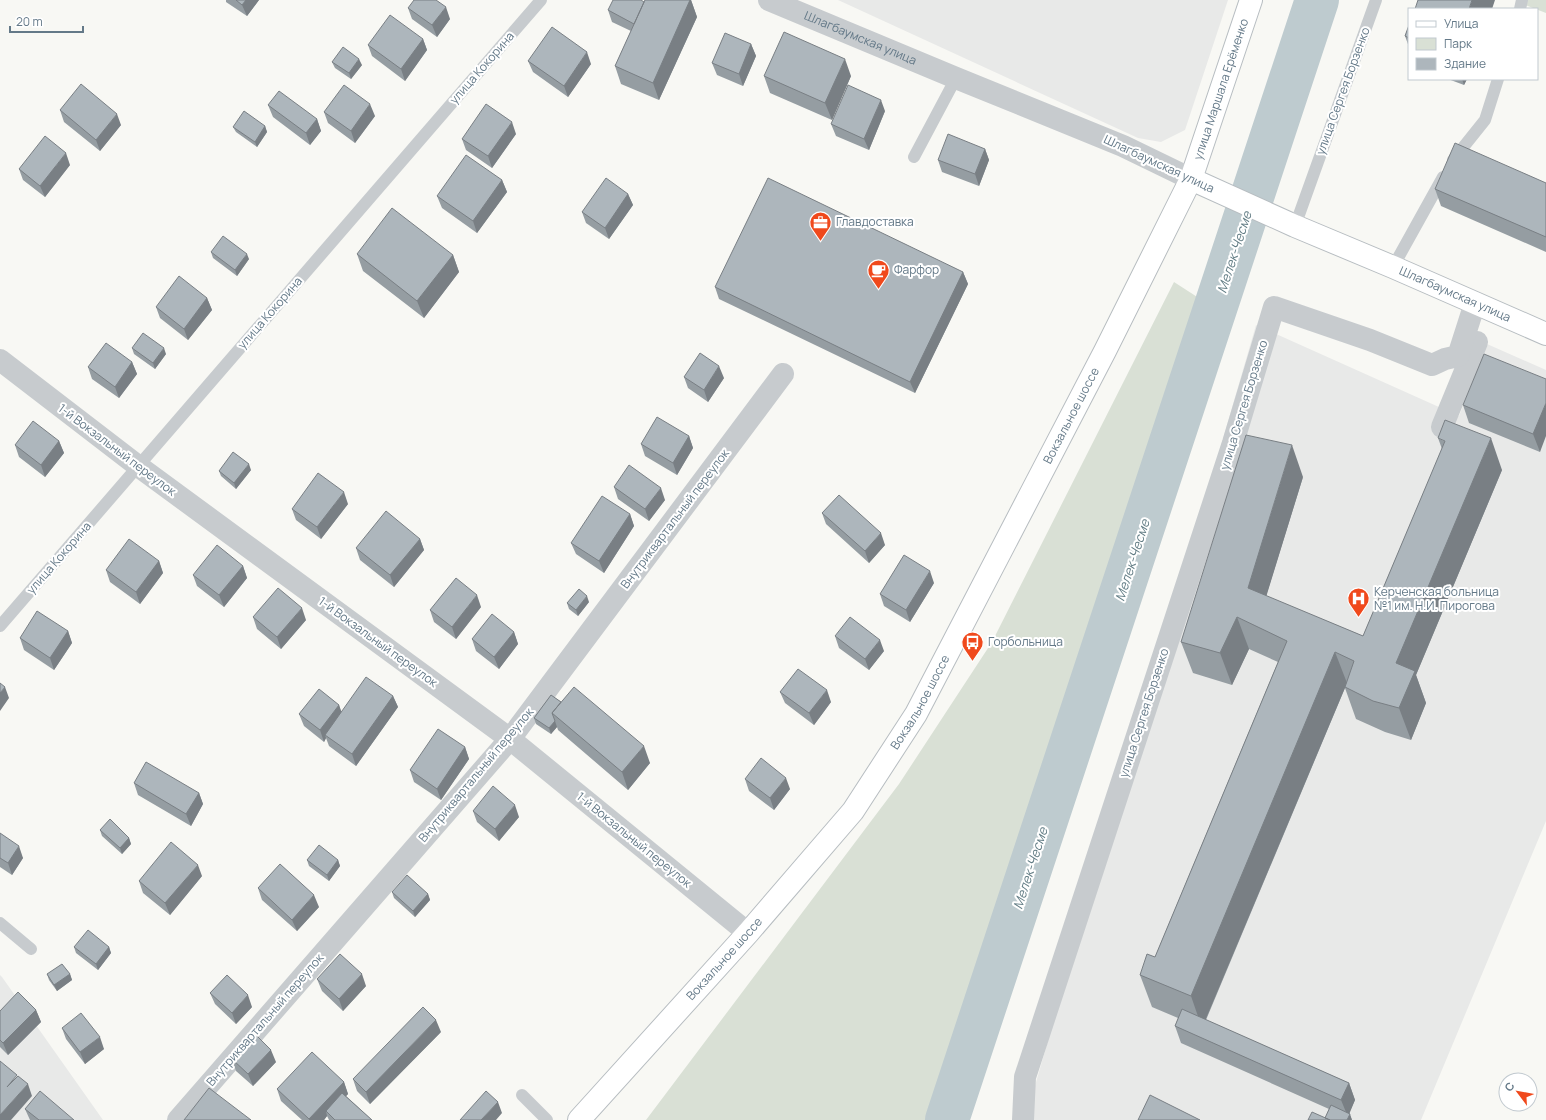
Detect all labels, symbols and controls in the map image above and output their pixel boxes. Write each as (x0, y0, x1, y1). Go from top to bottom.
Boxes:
street label: Шлагбаумская улица (802, 7, 919, 69)
scale bar (10, 8, 83, 34)
legend (1408, 8, 1538, 80)
text: 20 m (16, 13, 43, 30)
text: Улица (1444, 15, 1478, 32)
street label: улица Маршала Ерёменко (1189, 16, 1252, 162)
street label: улица Сергея Борзенко (1311, 25, 1374, 157)
street label: улица Кокорина (445, 28, 518, 107)
text: Парк (1444, 35, 1473, 52)
text: Здание (1444, 55, 1486, 72)
street label: Шлагбаумская улица (1101, 130, 1217, 197)
water label: Мелек-Чесме (1212, 208, 1256, 295)
office icon: Главдоставка (807, 209, 833, 242)
place label: Главдоставка (836, 213, 914, 230)
cafe icon: Фарфор (865, 257, 891, 290)
place label: Фарфор (894, 261, 939, 278)
street label: Шлагбаумская улица (1397, 262, 1514, 326)
street label: улица Кокорина (233, 273, 306, 352)
street label: улица Сергея Борзенко (1216, 338, 1271, 472)
street label: Вокзальное шоссе (1039, 364, 1103, 467)
street label: 1-й Вокзальный переулок (55, 400, 181, 500)
street label: Внутриквартальный переулок (616, 445, 733, 592)
water label: Мелек-Чесме (1110, 516, 1154, 603)
street label: улица Кокорина (22, 518, 95, 597)
place label: Керченская больница №1 им. Н.И. Пирогова (1374, 583, 1499, 614)
hospital icon: Керченская больница №1 им. Н.И. Пирогова (1345, 586, 1371, 619)
street label: 1-й Вокзальный переулок (315, 593, 442, 691)
bus stop icon: Горбольница (960, 629, 986, 662)
place label: Горбольница (988, 633, 1063, 650)
street label: улица Сергея Борзенко (1115, 646, 1172, 780)
street label: Вокзальное шоссе (886, 652, 953, 753)
street label: Внутриквартальный переулок (414, 703, 538, 846)
street label: 1-й Вокзальный переулок (573, 788, 696, 892)
water label: Мелек-Чесме (1008, 824, 1052, 911)
street label: Вокзальное шоссе (682, 913, 766, 1004)
street label: Внутриквартальный переулок (202, 949, 328, 1090)
north arrow (1498, 1072, 1538, 1112)
text: С (1501, 1079, 1518, 1094)

